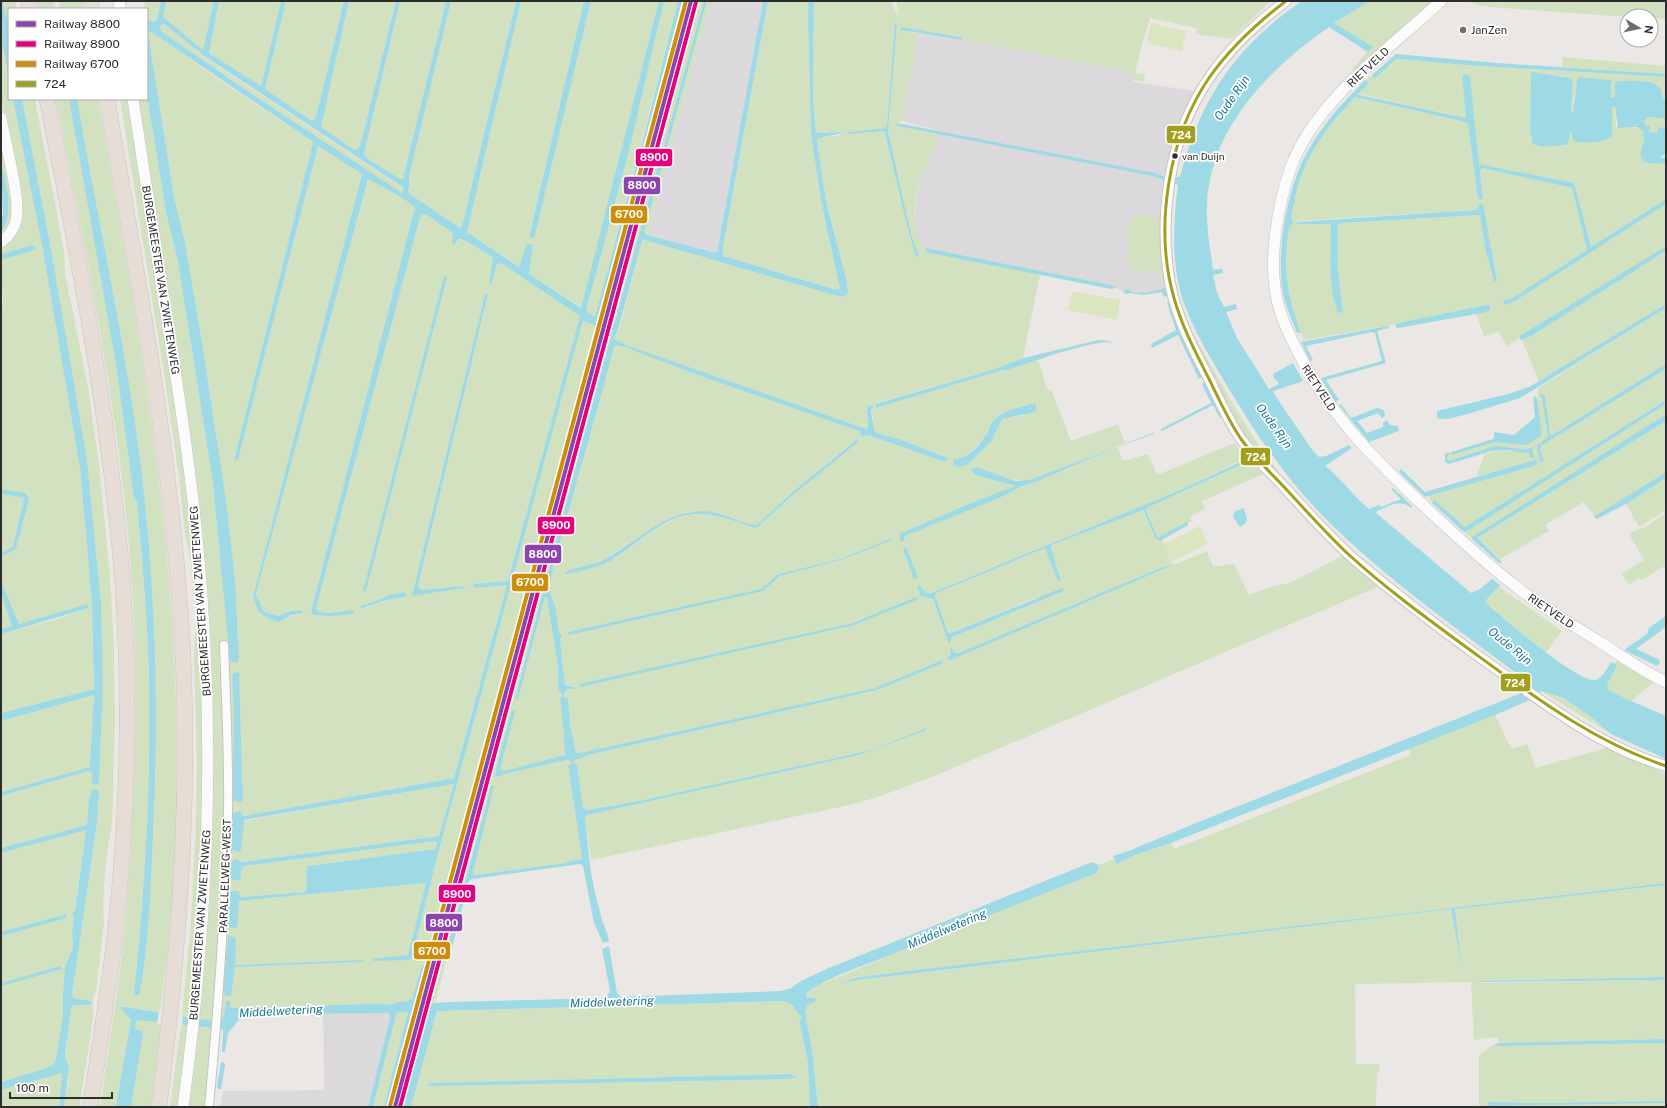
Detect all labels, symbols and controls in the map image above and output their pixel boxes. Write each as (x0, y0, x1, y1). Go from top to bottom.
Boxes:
legend (8, 8, 148, 100)
north arrow (1619, 8, 1659, 48)
text: Railway 8800 (44, 17, 120, 31)
place label: JanZen (1471, 24, 1507, 36)
text: N (1642, 24, 1655, 35)
marker: JanZen (1458, 25, 1468, 35)
text: Railway 8900 (44, 37, 120, 51)
street label: RIETVELD (1345, 44, 1392, 89)
text: Railway 6700 (44, 57, 119, 71)
water label: Oude Rijn (1211, 72, 1253, 123)
text: 724 (44, 77, 66, 91)
line badge: 724 (1166, 125, 1196, 144)
text: 724 (1170, 129, 1192, 141)
line badge: 8900 (635, 148, 673, 167)
place label: van Duijn (1182, 150, 1225, 162)
text: 8900 (640, 151, 668, 163)
marker: van Duijn (1170, 151, 1180, 161)
line badge: 8800 (623, 176, 661, 195)
text: 8800 (628, 179, 656, 191)
street label: BURGEMEESTER VAN ZWIETENWEG (140, 185, 182, 375)
line badge: 6700 (610, 205, 648, 224)
text: 6700 (615, 208, 643, 220)
street label: RIETVELD (1300, 363, 1339, 414)
water label: Oude Rijn (1253, 401, 1295, 451)
line badge: 724 (1240, 447, 1271, 466)
text: 724 (1245, 451, 1267, 463)
street label: BURGEMEESTER VAN ZWIETENWEG (187, 505, 213, 697)
line badge: 8900 (537, 516, 575, 535)
text: 8900 (542, 519, 570, 531)
line badge: 8800 (524, 544, 562, 564)
text: 8800 (529, 548, 557, 560)
line badge: 6700 (511, 573, 549, 592)
text: 6700 (516, 576, 544, 588)
street label: RIETVELD (1526, 591, 1577, 631)
water label: Oude Rijn (1485, 624, 1535, 668)
line badge: 724 (1500, 673, 1531, 692)
text: 724 (1504, 677, 1526, 689)
street label: PARALLELWEG-WEST (217, 818, 233, 933)
street label: BURGEMEESTER VAN ZWIETENWEG (187, 829, 213, 1021)
line badge: 8900 (438, 884, 476, 903)
text: 8900 (443, 888, 471, 900)
water label: Middelwetering (906, 906, 989, 952)
line badge: 8800 (425, 913, 463, 932)
text: 8800 (430, 917, 458, 929)
line badge: 6700 (413, 941, 451, 960)
text: 6700 (418, 945, 446, 957)
water label: Middelwetering (570, 994, 655, 1010)
water label: Middelwetering (239, 1002, 324, 1020)
scale bar (10, 1074, 112, 1100)
text: 100 m (16, 1081, 49, 1095)

